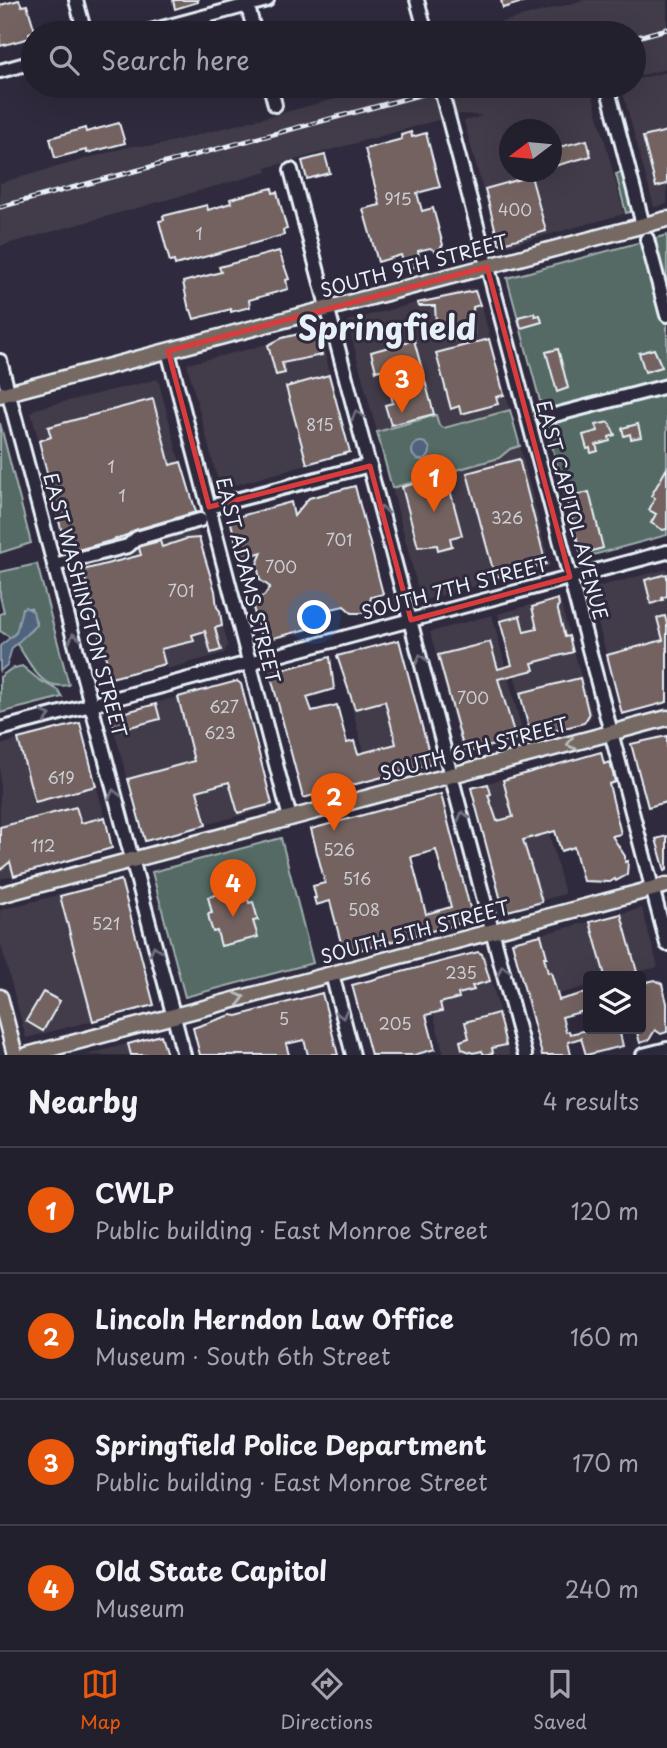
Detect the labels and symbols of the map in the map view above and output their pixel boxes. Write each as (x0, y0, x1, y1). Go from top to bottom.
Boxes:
north arrow (499, 119, 562, 182)
house number: 915 (384, 186, 412, 210)
house number: 400 (498, 197, 532, 221)
house number: 1 (195, 221, 203, 245)
street label: SOUTH 9TH STREET (317, 227, 510, 304)
district label: Springfield (298, 301, 476, 351)
pin: 3 (379, 355, 425, 413)
street label: EAST CAPITOL AVENUE (530, 397, 616, 623)
one-way arrow (351, 410, 365, 422)
house number: 815 (306, 412, 334, 436)
house number: 1 (107, 454, 115, 478)
pin: 1 (411, 454, 457, 512)
street label: EAST WASHINGTON STREET (37, 469, 135, 740)
street label: EAST ADAMS STREET (210, 474, 288, 686)
house number: 1 (118, 483, 126, 507)
one-way arrow (376, 505, 390, 517)
house number: 326 (491, 505, 523, 529)
house number: 701 (326, 527, 352, 551)
street label: SOUTH 7TH STREET (358, 549, 551, 625)
house number: 700 (265, 554, 297, 578)
house number: 701 (168, 578, 194, 602)
your location (297, 600, 331, 634)
one-way arrow (68, 632, 82, 644)
one-way arrow (415, 653, 429, 665)
house number: 700 (457, 685, 489, 709)
house number: 627 (209, 694, 239, 718)
street label: SOUTH 6TH STREET (377, 709, 571, 787)
one-way arrow (39, 710, 51, 725)
house number: 623 (204, 720, 236, 744)
one-way arrow (565, 735, 577, 750)
house number: 619 (47, 765, 75, 789)
pin: 2 (311, 773, 357, 831)
one-way arrow (108, 788, 122, 800)
one-way arrow (456, 810, 471, 822)
house number: 112 (31, 833, 55, 857)
house number: 526 (323, 837, 355, 861)
pin: 4 (210, 859, 256, 917)
house number: 516 (343, 866, 371, 890)
street label: SOUTH 5TH STREET (317, 892, 512, 970)
house number: 508 (348, 897, 380, 921)
house number: 521 (92, 911, 120, 935)
one-way arrow (149, 944, 163, 956)
house number: 235 (445, 960, 477, 984)
one-way arrow (497, 964, 511, 976)
one-way arrow (233, 992, 245, 1006)
house number: 5 (279, 1006, 289, 1030)
one-way arrow (334, 1008, 349, 1020)
house number: 205 (378, 1011, 412, 1035)

